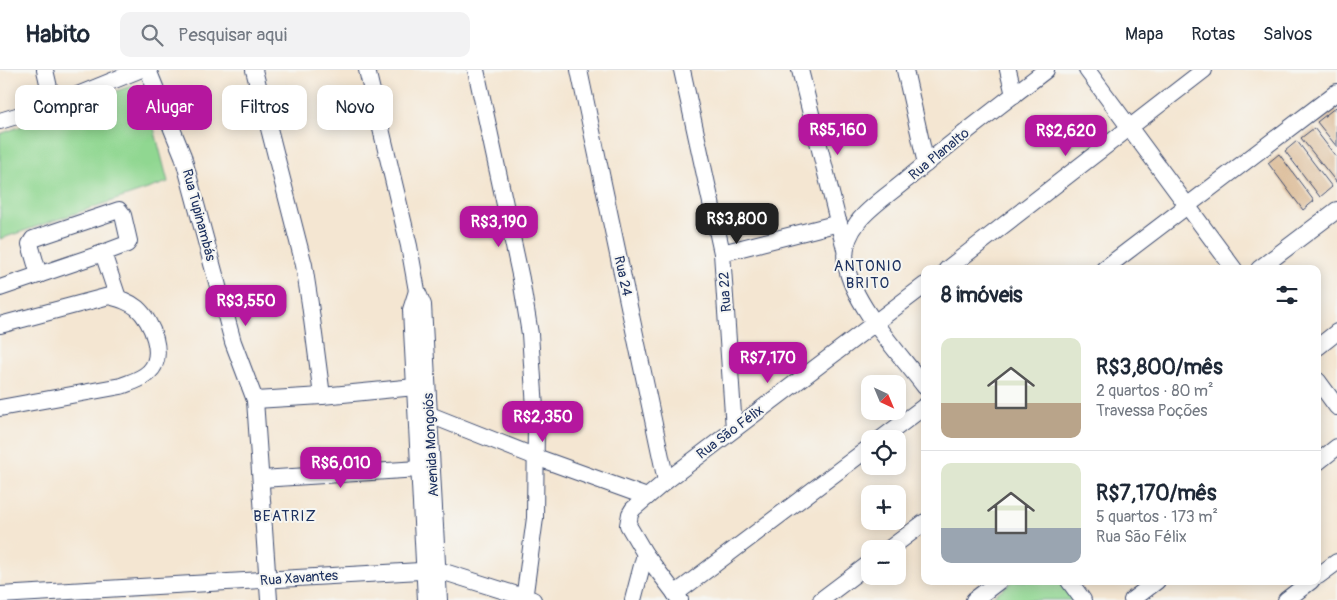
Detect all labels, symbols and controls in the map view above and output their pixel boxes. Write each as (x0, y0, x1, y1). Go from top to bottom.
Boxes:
search box (120, 12, 470, 57)
text: Habito (25, 20, 90, 49)
icon: search (138, 21, 166, 49)
text: Pesquisar aqui (178, 23, 287, 47)
text: Mapa (1125, 23, 1163, 46)
text: Rotas (1191, 23, 1235, 46)
text: Salvos (1263, 23, 1312, 46)
chip: Comprar (15, 85, 117, 130)
chip: Alugar (127, 85, 212, 130)
chip: Filtros (222, 85, 307, 130)
chip: Novo (317, 85, 393, 130)
pin: R$5,160 (792, 114, 884, 156)
pin: R$2,620 (1020, 114, 1112, 157)
text: R$5,160 (809, 120, 867, 140)
text: R$2,620 (1036, 121, 1096, 141)
street label: Rua Planalto (905, 124, 973, 184)
street label: Rua Tupinambás (179, 167, 220, 264)
pin: R$3,800 (691, 202, 783, 245)
pin: R$3,190 (453, 206, 545, 248)
text: R$3,800 (707, 209, 767, 229)
text: R$3,190 (471, 212, 527, 232)
street label: Rua 24 (610, 254, 636, 298)
district label: ANTONIO BRITO (834, 257, 902, 293)
street label: Rua 22 (715, 271, 735, 313)
icon: filters (1273, 281, 1301, 309)
text: 8 imóveis (941, 282, 1022, 309)
pin: R$3,550 (200, 284, 292, 327)
text: R$3,550 (216, 291, 276, 311)
pin: R$7,170 (722, 342, 814, 384)
text: R$7,170 (740, 348, 796, 368)
text: R$3,800/mês (1096, 354, 1223, 381)
icon: home (981, 358, 1041, 418)
north arrow (861, 375, 906, 420)
map controls (861, 375, 906, 585)
text: 2 quartos · 80 m² (1096, 381, 1214, 401)
street label: Avenida Mongoiós (420, 392, 442, 498)
pin: R$2,350 (497, 400, 589, 443)
street label: Rua São Félix (693, 401, 767, 463)
text: Travessa Poções (1096, 401, 1207, 421)
text: R$2,350 (513, 407, 573, 427)
button: locate (861, 430, 906, 475)
pin: R$6,010 (295, 446, 387, 489)
text: R$6,010 (311, 453, 371, 473)
text: R$7,170/mês (1096, 480, 1216, 507)
icon: home (981, 483, 1041, 543)
button: + (861, 485, 906, 530)
district label: BEATRIZ (253, 507, 317, 526)
text: 5 quartos · 173 m² (1096, 507, 1218, 527)
text: Rua São Félix (1096, 527, 1187, 547)
button: − (861, 540, 906, 585)
street label: Rua Xavantes (259, 567, 339, 589)

